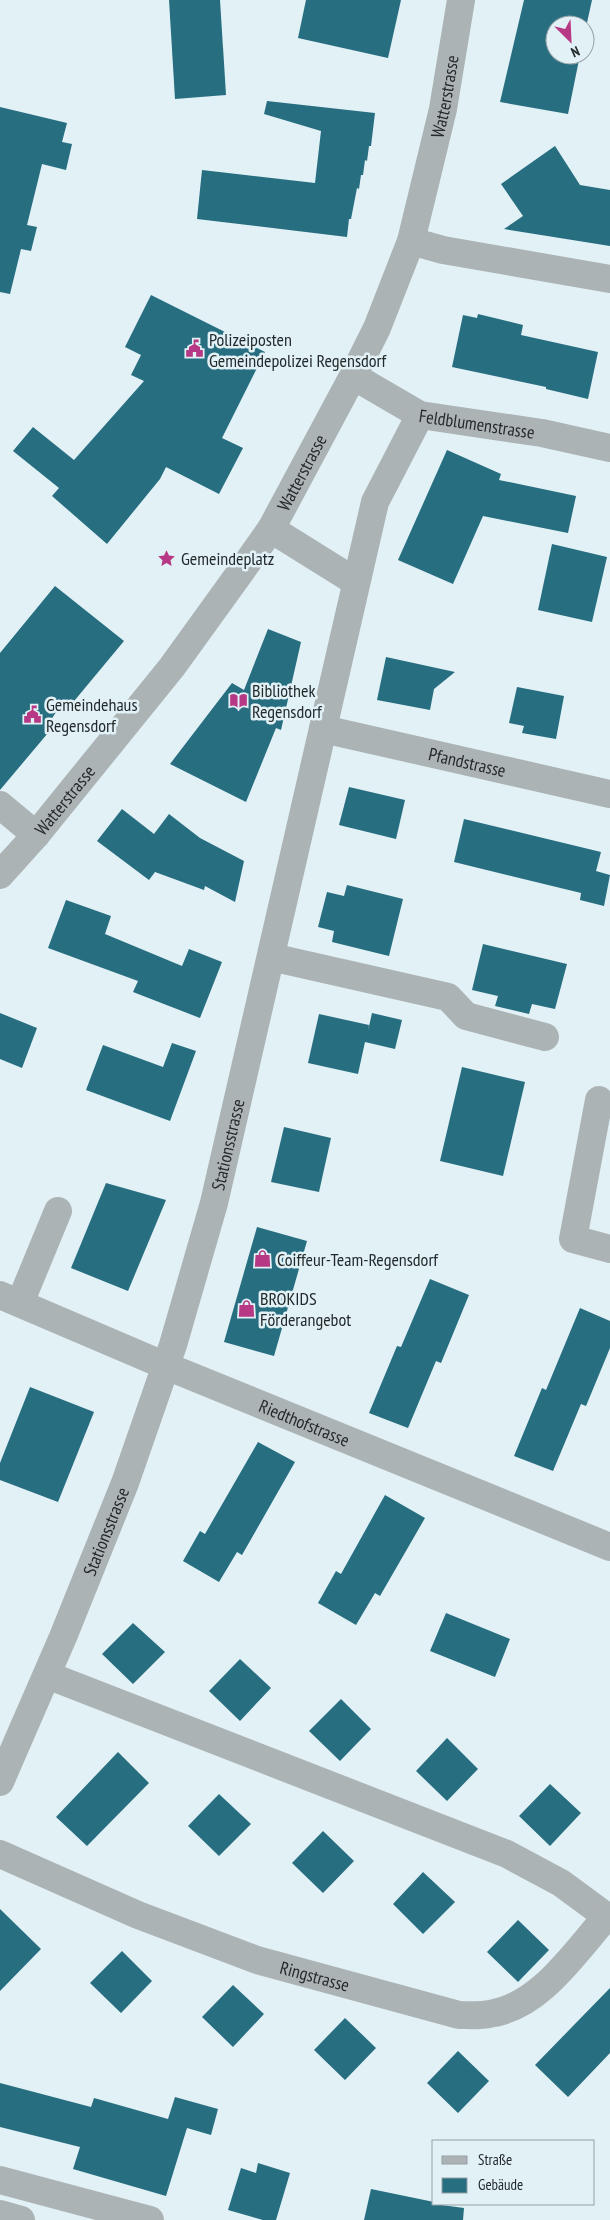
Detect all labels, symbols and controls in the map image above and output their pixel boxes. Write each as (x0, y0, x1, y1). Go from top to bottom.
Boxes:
north arrow (545, 15, 595, 65)
text: N (568, 42, 582, 62)
street label: Watterstrasse (425, 53, 463, 140)
place label: Polizeiposten Gemeindepolizei Regensdorf (209, 328, 388, 372)
public building icon: Polizeiposten Gemeindepolizei Regensdorf (185, 339, 205, 359)
street label: Feldblumenstrasse (418, 404, 536, 443)
street label: Watterstrasse (271, 430, 331, 515)
place label: Gemeindeplatz (181, 547, 274, 570)
place icon: Gemeindeplatz (157, 548, 177, 568)
place label: Bibliothek Regensdorf (252, 679, 323, 723)
library icon: Bibliothek Regensdorf (228, 690, 248, 710)
place label: Gemeindehaus Regensdorf (46, 693, 138, 737)
public building icon: Gemeindehaus Regensdorf (22, 704, 42, 724)
street label: Pfandstrasse (427, 742, 508, 782)
street label: Watterstrasse (29, 760, 100, 840)
street label: Stationsstrasse (206, 1096, 249, 1193)
place label: Coiffeur-Team-Regensdorf (277, 1248, 439, 1271)
shop icon: Coiffeur-Team-Regensdorf (253, 1249, 273, 1269)
place label: BROKIDS Förderangebot (260, 1287, 351, 1331)
shop icon: BROKIDS Förderangebot (236, 1298, 256, 1318)
street label: Riedthofstrasse (256, 1394, 353, 1451)
street label: Stationsstrasse (77, 1484, 134, 1579)
street label: Ringstrasse (277, 1955, 352, 1996)
legend (432, 2140, 595, 2205)
text: Straße (478, 2150, 512, 2169)
text: Gebäude (478, 2175, 523, 2194)

